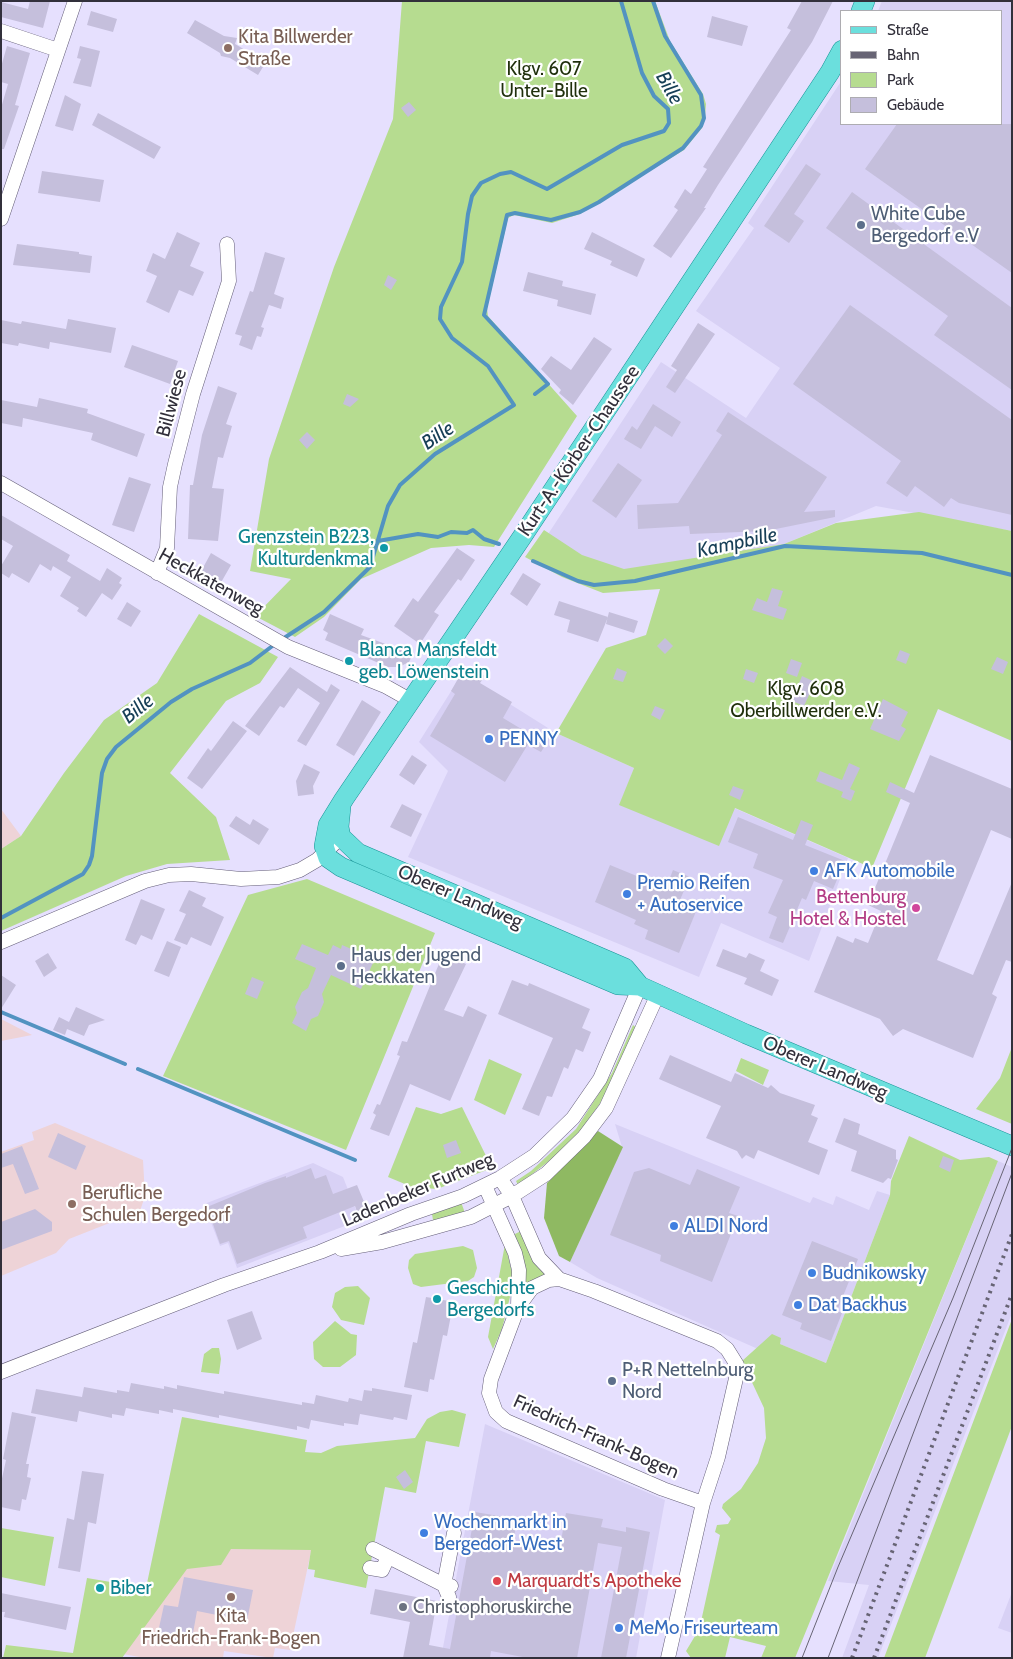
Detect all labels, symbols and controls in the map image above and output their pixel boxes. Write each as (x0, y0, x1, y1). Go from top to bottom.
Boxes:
legend (840, 10, 1003, 125)
text: Straße (887, 21, 929, 39)
place label: Kita Billwerder Straße (238, 26, 353, 70)
marker: Kita Billwerder Straße (222, 42, 234, 54)
text: Bahn (887, 46, 920, 64)
park label: Klgv. 607 Unter-Bille (500, 58, 588, 102)
water label: Bille (650, 67, 688, 109)
text: Park (887, 71, 914, 89)
text: Gebäude (887, 96, 944, 114)
place label: White Cube Bergedorf e.V (871, 203, 979, 247)
marker: White Cube Bergedorf e.V (855, 219, 867, 231)
street label: Kurt-A.-Körber-Chaussee (513, 361, 645, 541)
street label: Billwiese (152, 367, 192, 439)
water label: Bille (417, 417, 459, 455)
water label: Kampbille (695, 523, 779, 563)
place label: Grenzstein B223, Kulturdenkmal (238, 526, 374, 570)
marker: Grenzstein B223, Kulturdenkmal (378, 542, 390, 554)
street label: Heckkatenweg (154, 544, 268, 620)
place label: Blanca Mansfeldt geb. Löwenstein (359, 639, 497, 683)
marker: Blanca Mansfeldt geb. Löwenstein (343, 655, 355, 667)
park label: Klgv. 608 Oberbillwerder e.V. (730, 678, 882, 722)
water label: Bille (117, 689, 159, 729)
place label: PENNY (499, 728, 558, 750)
marker: PENNY (483, 733, 495, 745)
street label: Oberer Landweg (394, 860, 526, 934)
place label: AFK Automobile (824, 860, 955, 882)
marker: AFK Automobile (808, 865, 820, 877)
place label: Premio Reifen + Autoservice (637, 872, 750, 916)
place label: Bettenburg Hotel & Hostel (790, 886, 906, 930)
marker: Premio Reifen + Autoservice (621, 888, 633, 900)
marker: Bettenburg Hotel & Hostel (910, 902, 922, 914)
place label: Haus der Jugend Heckkaten (351, 944, 481, 988)
marker: Haus der Jugend Heckkaten (335, 960, 347, 972)
street label: Oberer Landweg (759, 1031, 891, 1105)
street label: Ladenbeker Furtweg (339, 1148, 497, 1232)
place label: Berufliche Schulen Bergedorf (82, 1182, 230, 1226)
marker: Berufliche Schulen Bergedorf (66, 1198, 78, 1210)
place label: ALDI Nord (684, 1215, 768, 1237)
marker: ALDI Nord (668, 1220, 680, 1232)
place label: Budnikowsky (822, 1262, 927, 1284)
marker: Budnikowsky (806, 1267, 818, 1279)
place label: Geschichte Bergedorfs (447, 1277, 535, 1321)
marker: Geschichte Bergedorfs (431, 1293, 443, 1305)
place label: Dat Backhus (808, 1294, 907, 1316)
marker: Dat Backhus (792, 1299, 804, 1311)
place label: P+R Nettelnburg Nord (622, 1359, 753, 1403)
marker: P+R Nettelnburg Nord (606, 1375, 618, 1387)
street label: Friedrich-Frank-Bogen (510, 1390, 682, 1484)
place label: Wochenmarkt in Bergedorf-West (434, 1511, 567, 1555)
marker: Wochenmarkt in Bergedorf-West (418, 1527, 430, 1539)
place label: Marquardt's Apotheke (507, 1570, 682, 1592)
marker: Marquardt's Apotheke (491, 1575, 503, 1587)
place label: Biber (110, 1577, 152, 1599)
marker: Biber (94, 1582, 106, 1594)
marker: Kita Friedrich-Frank-Bogen (225, 1591, 237, 1603)
place label: Christophoruskirche (413, 1596, 572, 1618)
marker: Christophoruskirche (397, 1601, 409, 1613)
place label: Kita Friedrich-Frank-Bogen (142, 1605, 320, 1649)
place label: MeMo Friseurteam (629, 1617, 778, 1639)
marker: MeMo Friseurteam (613, 1622, 625, 1634)

